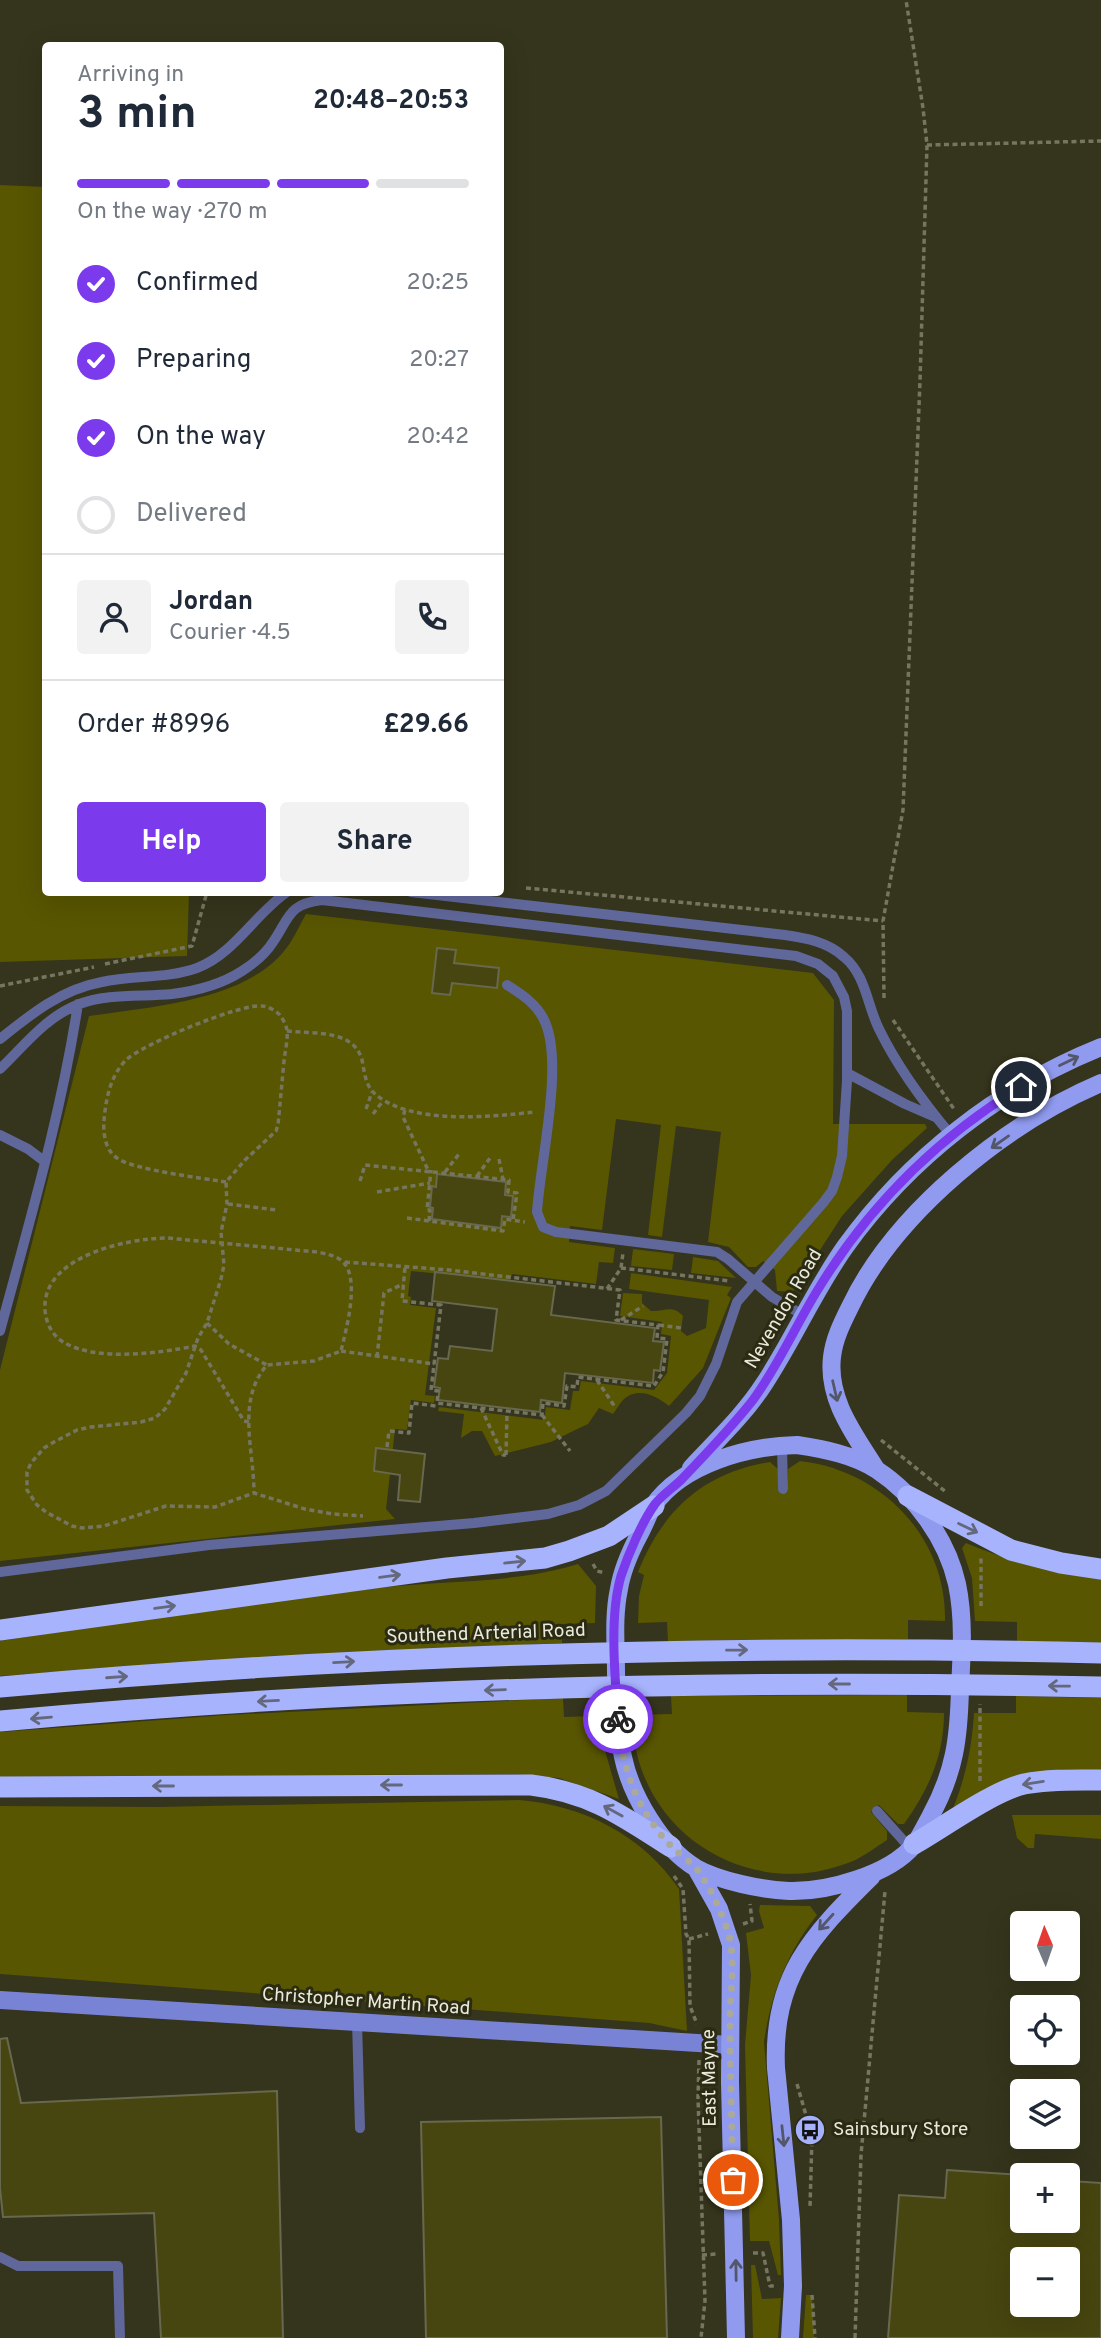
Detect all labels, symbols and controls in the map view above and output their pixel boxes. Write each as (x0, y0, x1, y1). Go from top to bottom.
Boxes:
text: Arriving in (77, 61, 184, 90)
text: 20:48–20:53 (313, 85, 469, 118)
text: 3 min (77, 86, 197, 145)
text: On the way · 270 m (77, 198, 268, 227)
icon: check (77, 265, 115, 303)
text: Confirmed (136, 267, 259, 300)
text: 20:25 (407, 269, 469, 298)
icon: check (77, 342, 115, 380)
text: Preparing (136, 344, 251, 377)
text: 20:27 (409, 346, 469, 375)
icon: check (77, 419, 115, 457)
text: On the way (136, 421, 266, 454)
text: 20:42 (407, 423, 469, 452)
text: Delivered (136, 498, 247, 531)
button: person (77, 580, 151, 654)
button: phone (395, 580, 469, 654)
text: Jordan (169, 586, 253, 619)
text: Courier · 4.5 (169, 619, 291, 648)
text: Order #8996 (77, 709, 230, 742)
text: £29.66 (383, 709, 469, 742)
button: Help (77, 802, 266, 882)
button: Share (280, 802, 469, 882)
one-way arrow (1058, 1054, 1079, 1067)
pin (991, 1057, 1051, 1117)
icon: home (1002, 1068, 1040, 1106)
one-way arrow (991, 1135, 1010, 1149)
street label: Nevendon Road (740, 1245, 828, 1373)
one-way arrow (829, 1379, 843, 1402)
one-way arrow (957, 1522, 978, 1535)
one-way arrow (503, 1555, 526, 1568)
one-way arrow (378, 1569, 401, 1582)
one-way arrow (153, 1600, 176, 1613)
street label: Southend Arterial Road (386, 1619, 586, 1649)
one-way arrow (725, 1643, 748, 1657)
one-way arrow (332, 1656, 355, 1669)
one-way arrow (105, 1670, 128, 1683)
one-way arrow (827, 1677, 850, 1691)
one-way arrow (1047, 1680, 1070, 1693)
one-way arrow (484, 1684, 507, 1697)
courier (583, 1684, 653, 1754)
one-way arrow (256, 1695, 279, 1708)
icon: bike (599, 1700, 637, 1738)
one-way arrow (30, 1712, 53, 1725)
one-way arrow (1022, 1777, 1045, 1790)
one-way arrow (380, 1778, 403, 1792)
one-way arrow (152, 1779, 175, 1793)
one-way arrow (604, 1804, 624, 1818)
north arrow (1010, 1911, 1080, 1981)
map controls (1010, 1911, 1080, 2317)
one-way arrow (818, 1913, 835, 1930)
street label: Christopher Martin Road (261, 1983, 471, 2021)
button: locate (1010, 1995, 1080, 2065)
street label: East Mayne (697, 2029, 723, 2127)
button: layers (1010, 2079, 1080, 2149)
bus stop icon: Sainsbury Store (793, 2113, 827, 2147)
place label: Sainsbury Store (833, 2118, 968, 2142)
one-way arrow (777, 2124, 790, 2147)
pin (703, 2150, 763, 2210)
icon: bag (714, 2161, 752, 2199)
button: + (1010, 2163, 1080, 2233)
button: − (1010, 2247, 1080, 2317)
one-way arrow (729, 2259, 742, 2282)

